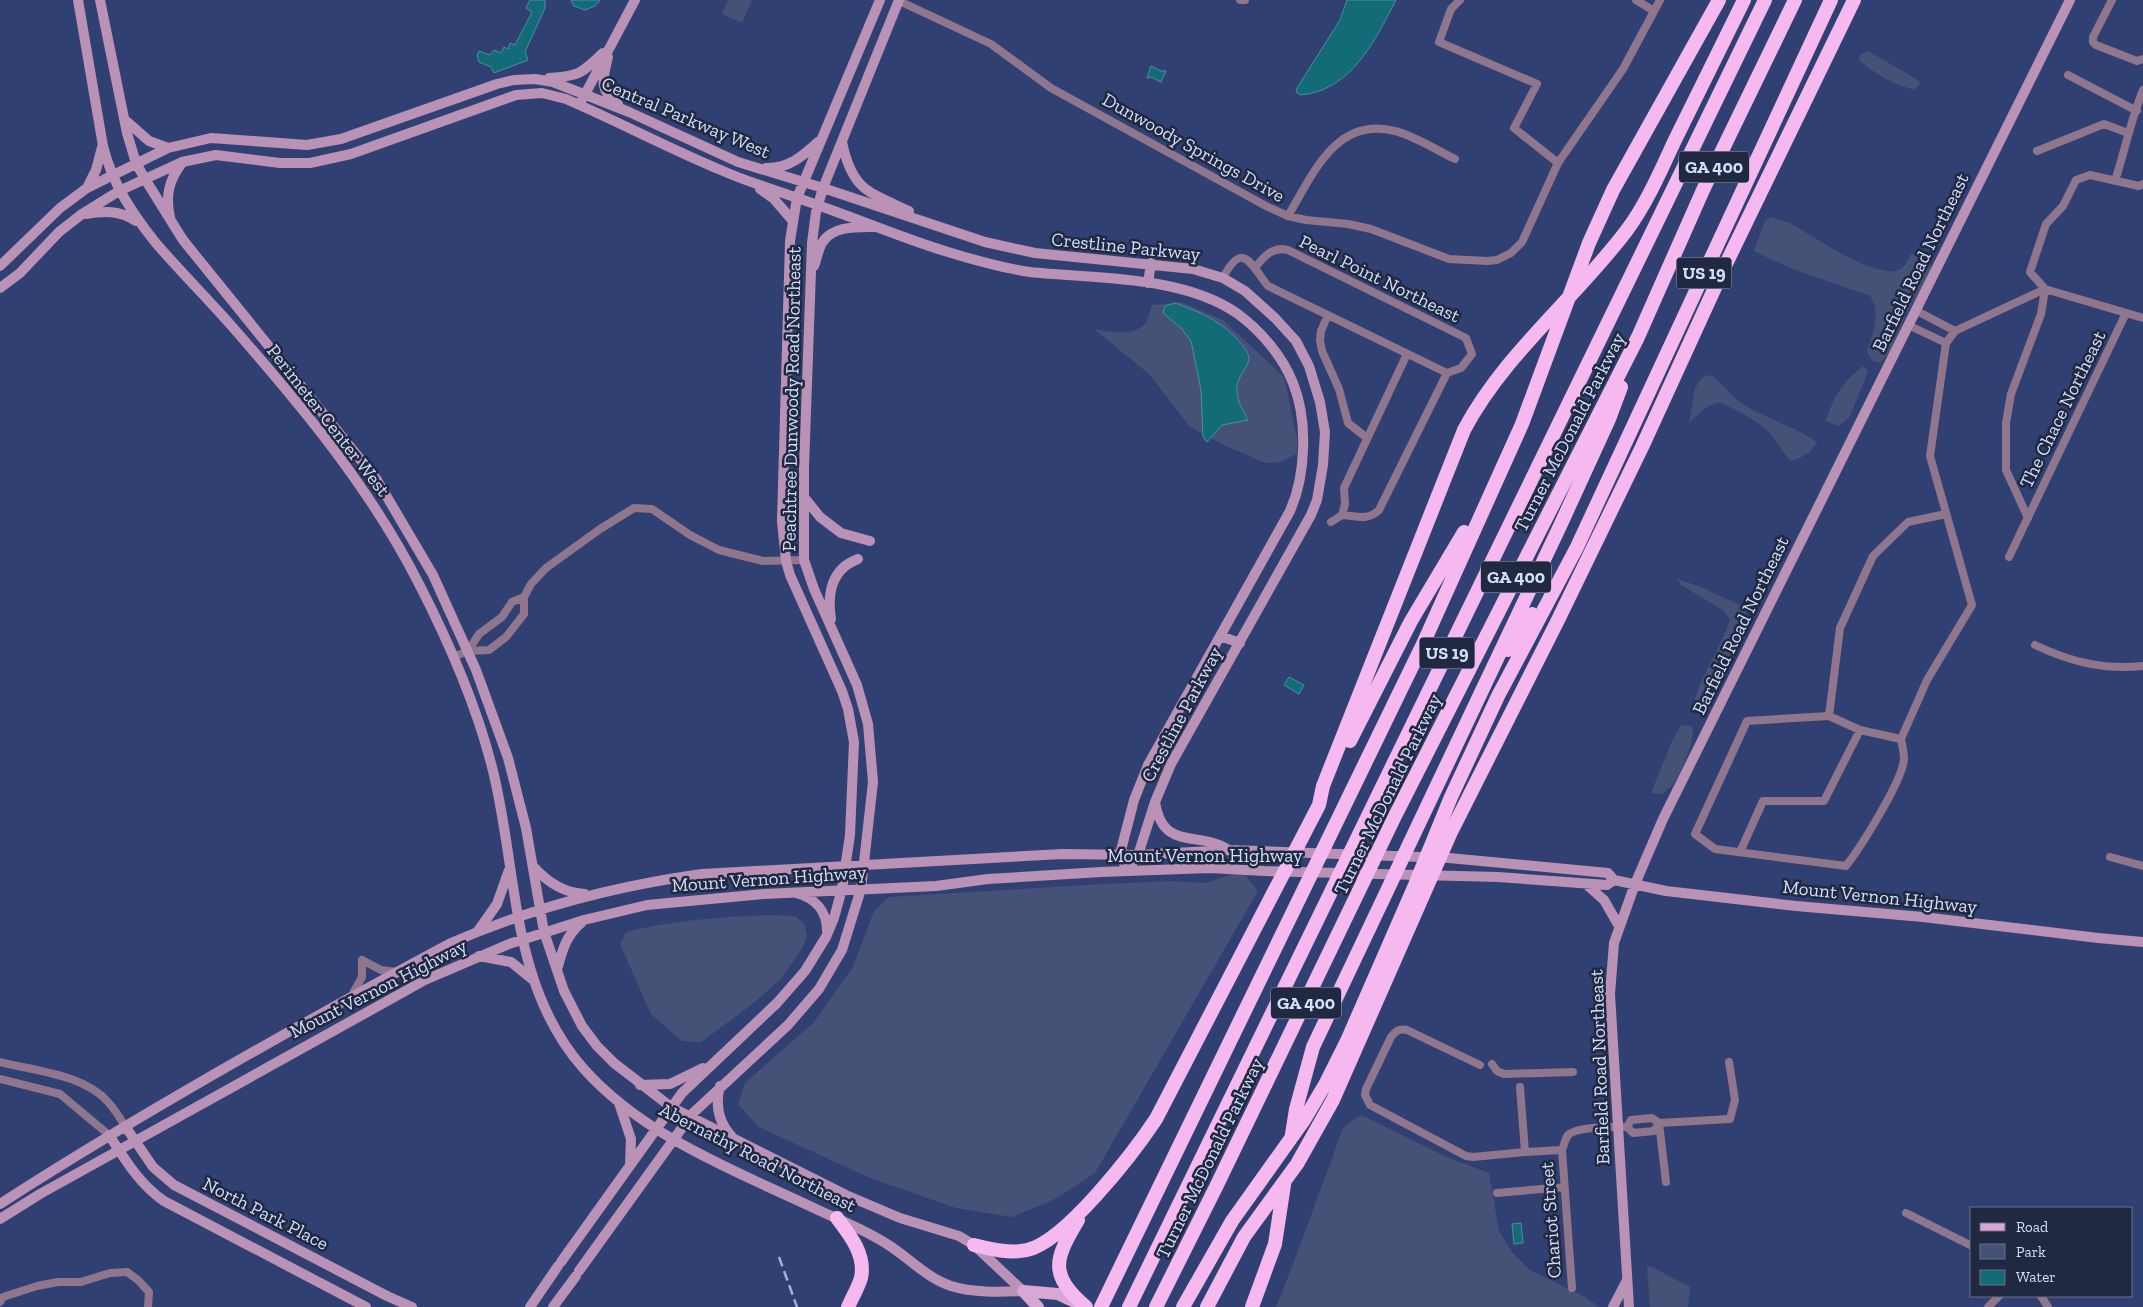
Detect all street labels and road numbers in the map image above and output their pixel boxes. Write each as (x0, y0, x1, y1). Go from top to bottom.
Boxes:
street label: Central Parkway West (598, 72, 774, 163)
street label: Dunwoody Springs Drive (1099, 88, 1289, 207)
road number: GA 400 (1679, 152, 1749, 182)
street label: Barfield Road Northeast (1867, 169, 1974, 355)
street label: Crestline Parkway (1050, 227, 1202, 266)
street label: Pearl Point Northeast (1296, 230, 1464, 327)
street label: Peachtree Dunwoody Road Northeast (777, 246, 806, 552)
road number: US 19 (1676, 258, 1732, 288)
street label: The Chace Northeast (2014, 327, 2111, 492)
street label: Turner McDonald Parkway (1509, 328, 1630, 536)
street label: Perimeter Center West (262, 340, 395, 501)
street label: Barfield Road Northeast (1687, 532, 1794, 718)
road number: GA 400 (1481, 562, 1551, 592)
road number: US 19 (1420, 638, 1474, 668)
street label: Crestline Parkway (1136, 642, 1227, 786)
street label: Turner McDonald Parkway (1329, 690, 1446, 898)
street label: Mount Vernon Highway (1107, 844, 1303, 867)
street label: Mount Vernon Highway (671, 860, 868, 897)
street label: Mount Vernon Highway (1782, 875, 1979, 918)
street label: Mount Vernon Highway (286, 934, 471, 1043)
street label: Barfield Road Northeast (1585, 969, 1614, 1165)
road number: GA 400 (1271, 988, 1341, 1018)
street label: Turner McDonald Parkway (1151, 1054, 1268, 1262)
street label: Abernathy Road Northeast (655, 1098, 860, 1217)
street label: Chariot Street (1535, 1161, 1566, 1279)
street label: North Park Place (199, 1172, 333, 1255)

